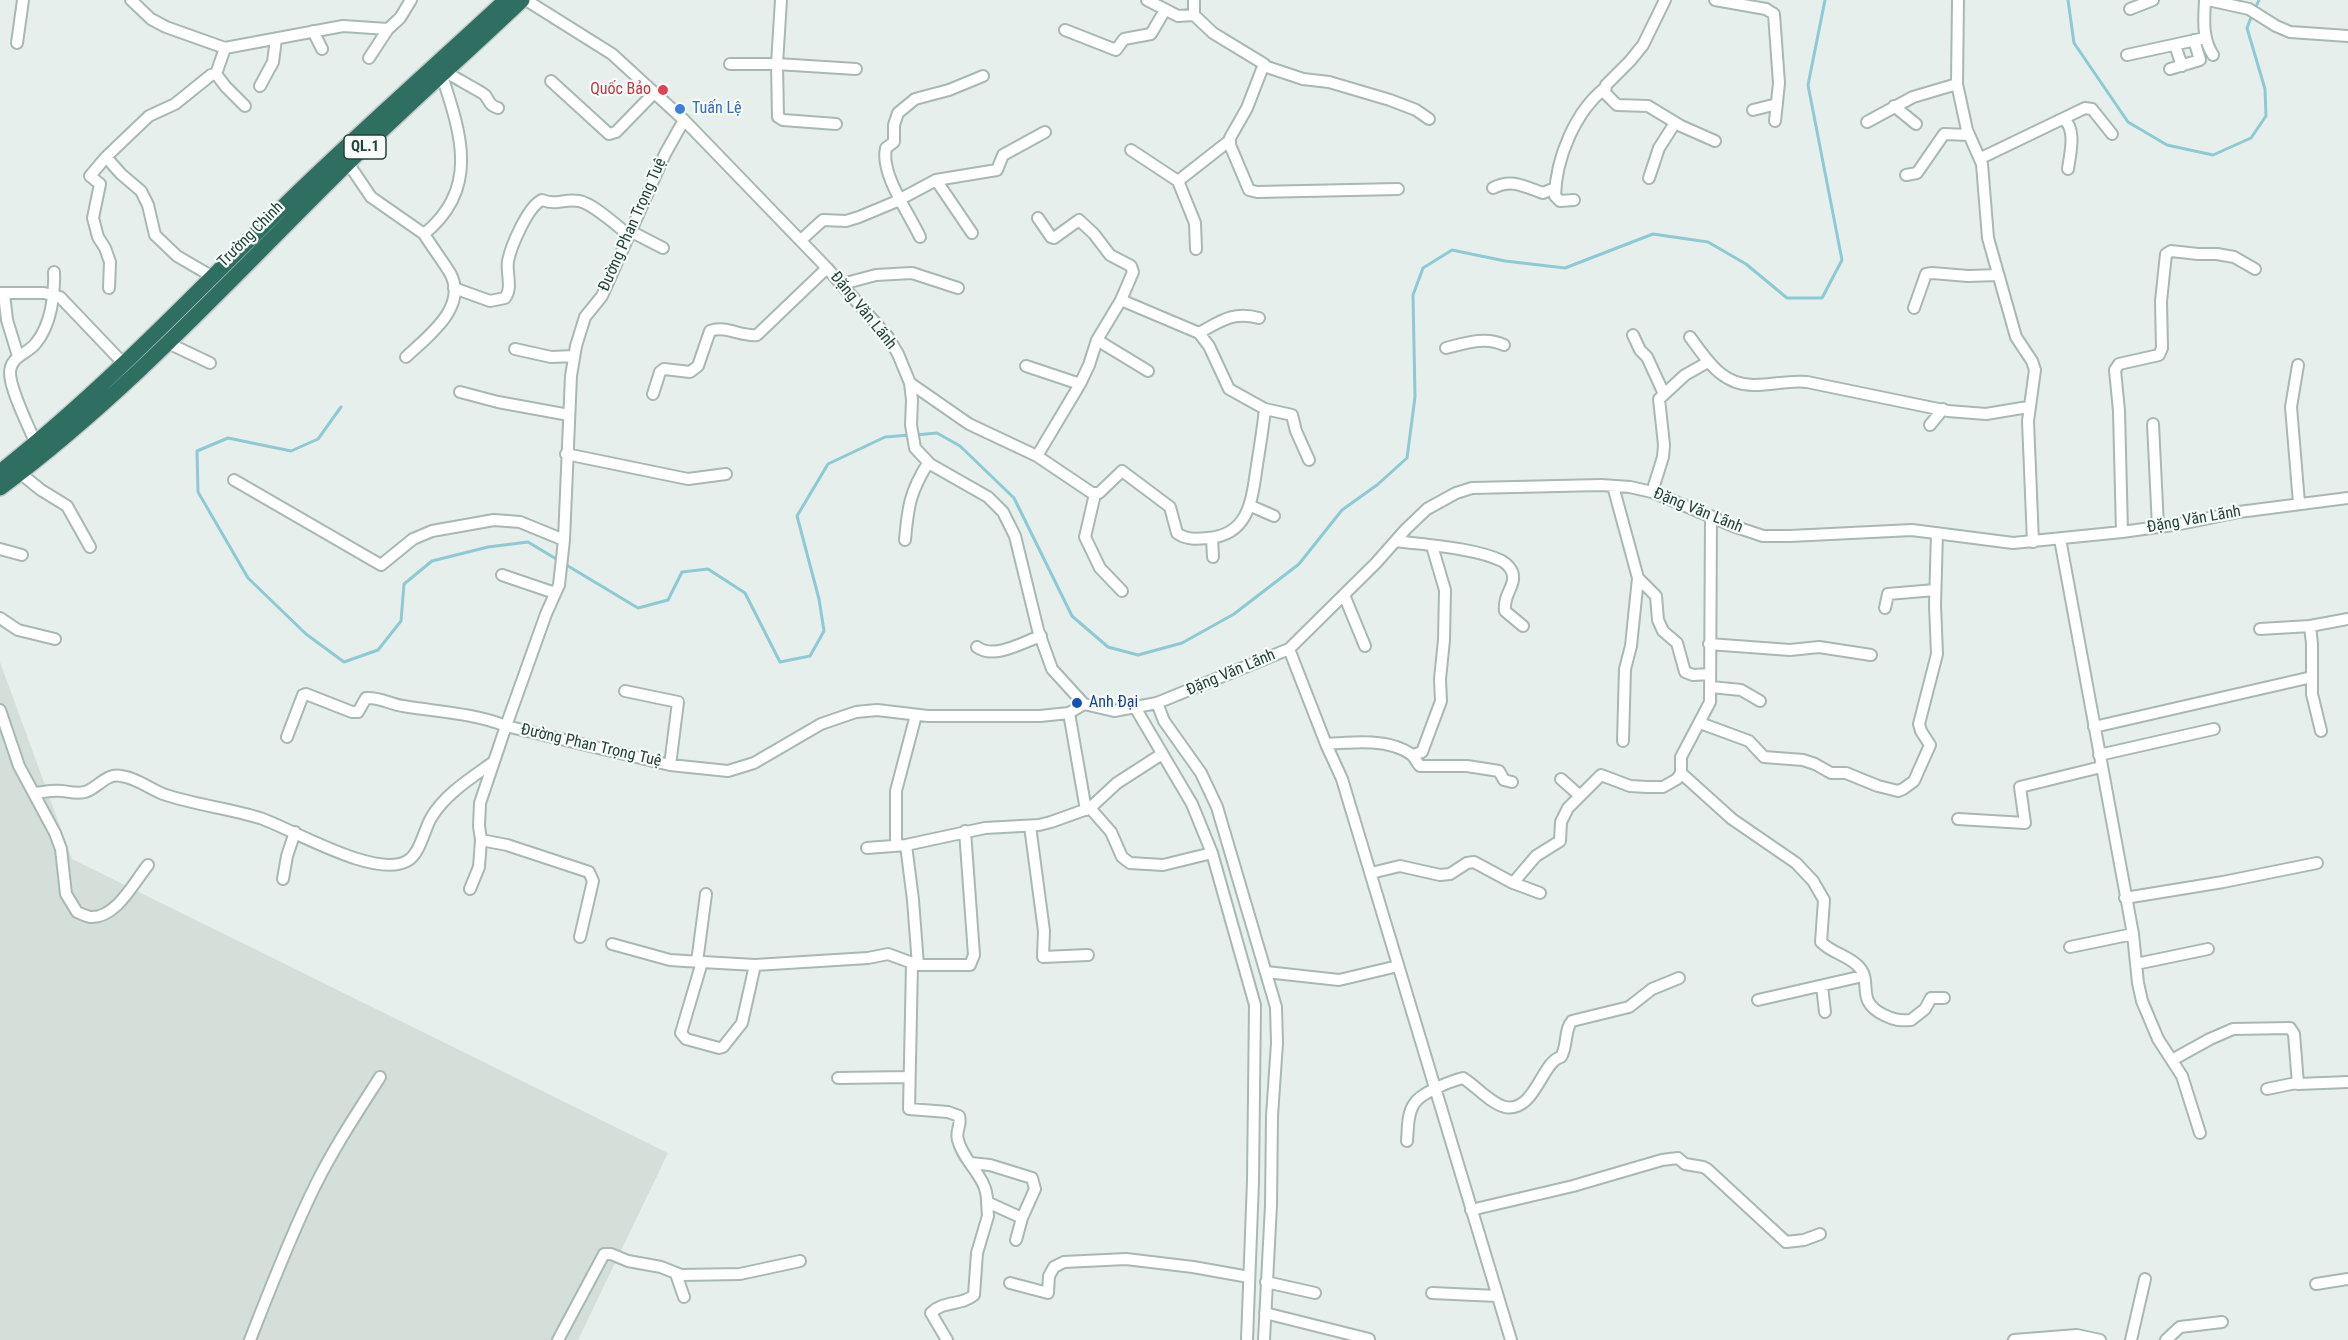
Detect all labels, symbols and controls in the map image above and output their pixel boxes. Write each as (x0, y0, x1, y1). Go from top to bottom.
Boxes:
place label: Quốc Bảo (590, 80, 651, 100)
marker: Quốc Bảo (656, 83, 670, 97)
place label: Tuấn Lệ (692, 99, 742, 119)
marker: Tuấn Lệ (673, 102, 687, 116)
road number: QL.1 (344, 135, 386, 159)
street label: Đường Phan Trọng Tuệ (595, 155, 671, 295)
street label: Trường Chinh (214, 198, 288, 272)
street label: Đặng Văn Lãnh (826, 268, 900, 354)
street label: Đặng Văn Lãnh (1650, 484, 1746, 538)
street label: Đặng Văn Lãnh (2146, 502, 2242, 538)
street label: Đặng Văn Lãnh (1184, 646, 1278, 700)
place label: Anh Đại (1089, 693, 1138, 713)
marker: Anh Đại (1070, 696, 1084, 710)
street label: Đường Phan Trọng Tuệ (519, 720, 663, 772)

